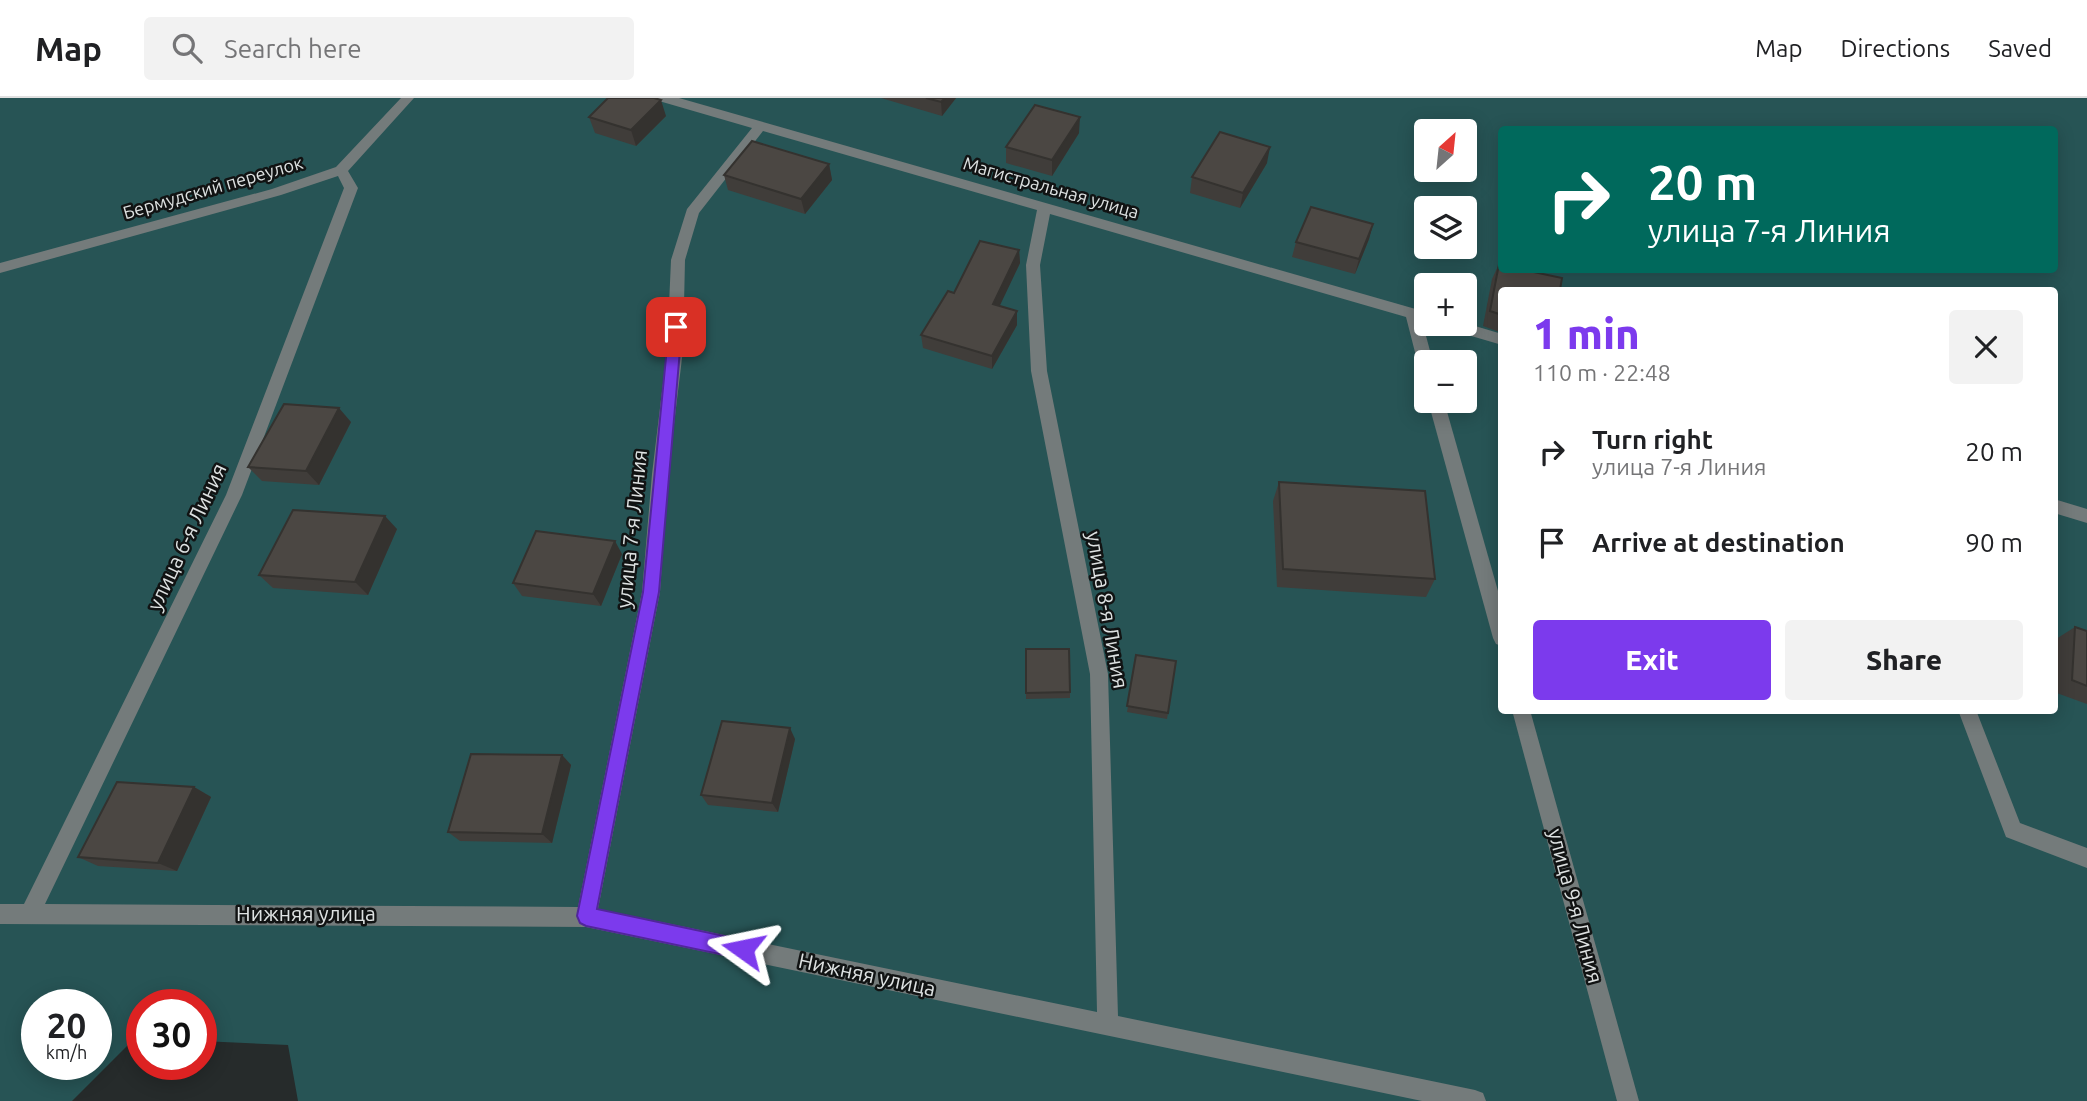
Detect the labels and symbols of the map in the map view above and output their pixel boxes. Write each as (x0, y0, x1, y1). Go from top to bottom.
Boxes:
north arrow (1414, 119, 1477, 182)
street label: Бермудский переулок (121, 152, 305, 222)
street label: Магистральная улица (961, 152, 1141, 222)
pin (646, 297, 706, 357)
street label: улица 7-я Линия (611, 448, 651, 609)
street label: улица 6-я Линия (142, 459, 231, 614)
street label: улица 8-я Линия (1082, 529, 1134, 690)
street label: улица 9-я Линия (1544, 826, 1608, 986)
street label: Нижняя улица (236, 901, 376, 925)
position arrow (706, 912, 780, 986)
street label: Нижняя улица (796, 948, 938, 1000)
speed limit sign: 30 (126, 989, 217, 1080)

